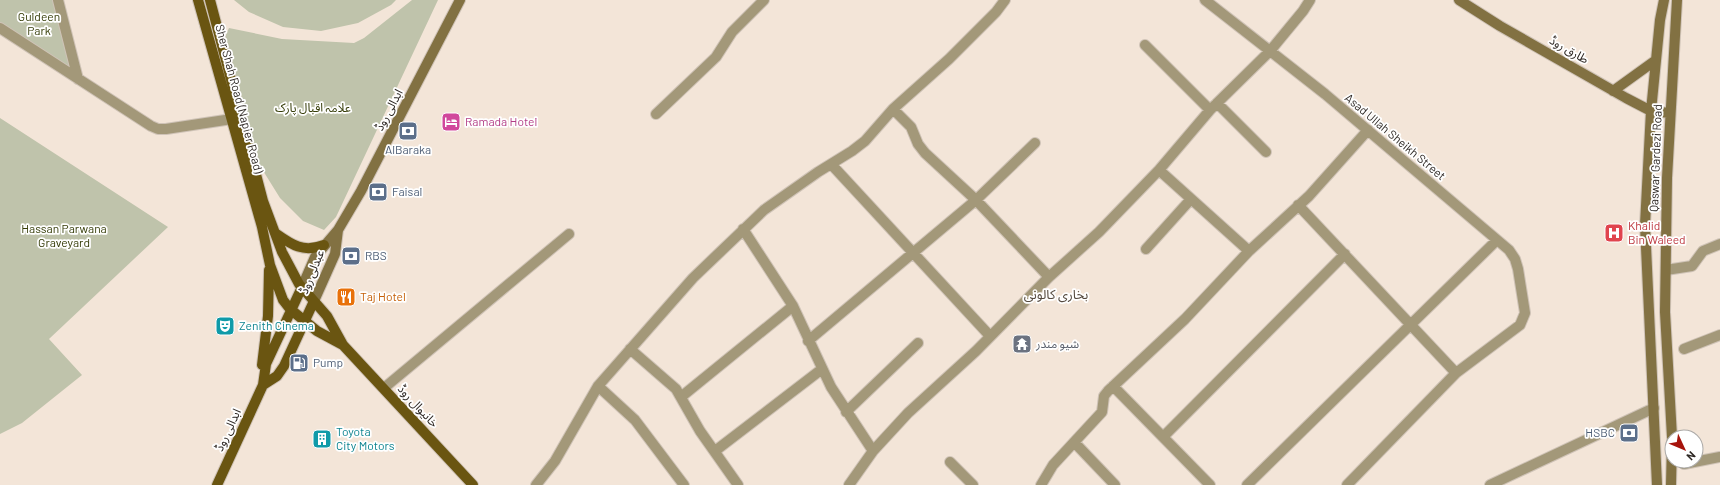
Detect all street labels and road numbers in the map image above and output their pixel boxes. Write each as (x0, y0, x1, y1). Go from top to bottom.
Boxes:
street label: Sher Shah Road (Napier Road) (213, 23, 267, 176)
street label: طارق روڈ (1547, 32, 1592, 67)
street label: ابدالی روڈ (371, 86, 406, 133)
street label: Asad Ullah Sheikh Street (1343, 90, 1449, 182)
street label: Qaswar Gardezi Road (1646, 104, 1664, 212)
street label: عبدلی روڈ (296, 247, 327, 296)
street label: خانیوال روڈ (395, 381, 442, 430)
street label: ابدالی روڈ (211, 406, 244, 453)

